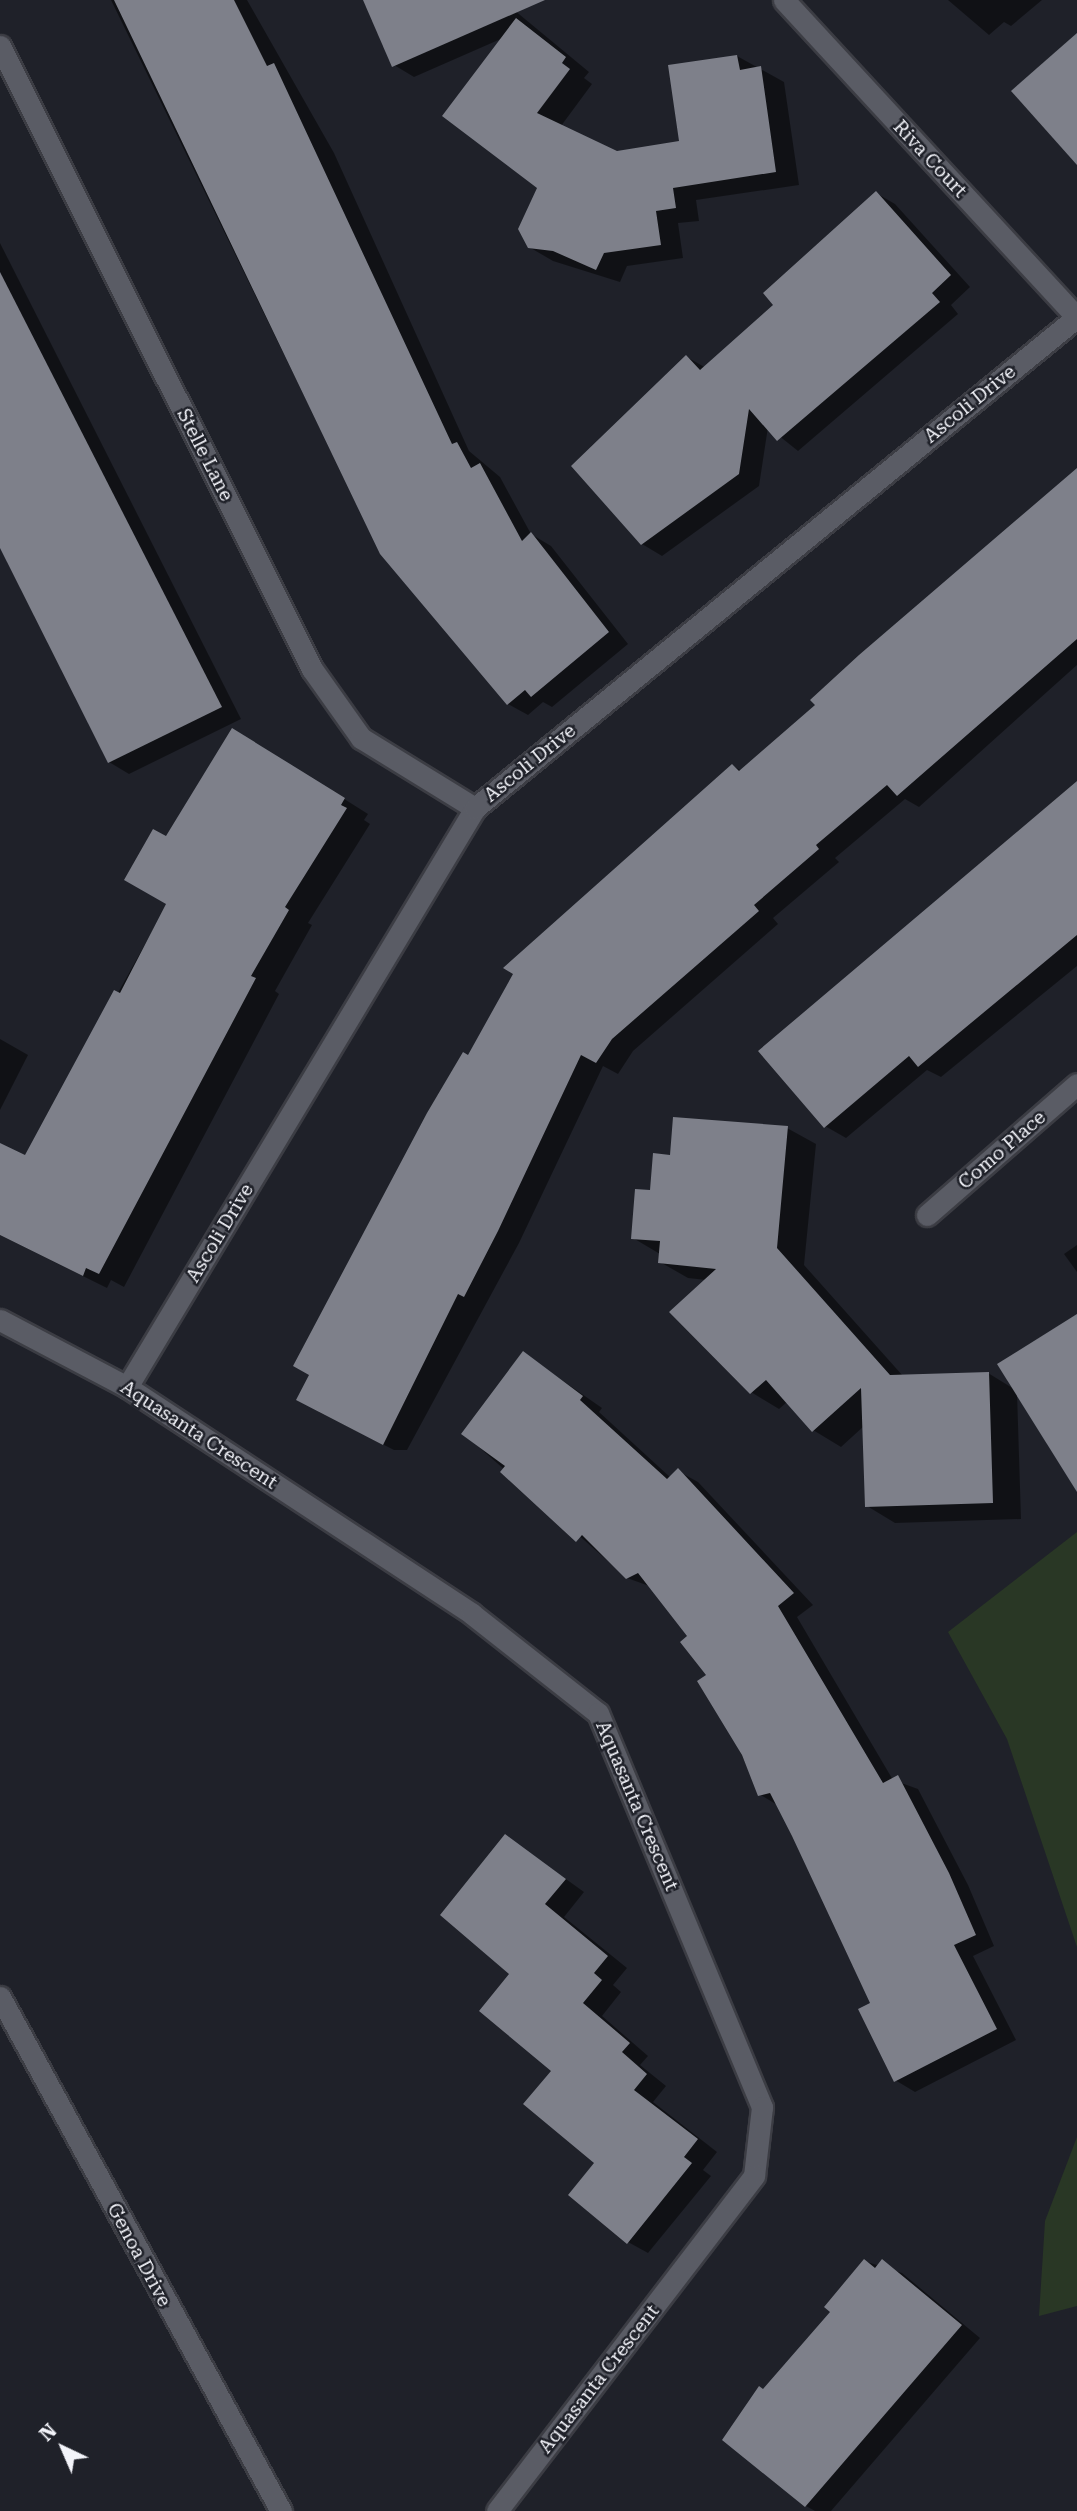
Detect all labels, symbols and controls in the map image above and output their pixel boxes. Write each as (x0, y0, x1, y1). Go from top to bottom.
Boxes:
street label: Riva Court (888, 116, 972, 202)
street label: Ascoli Drive (920, 360, 1020, 448)
street label: Stelle Lane (172, 405, 238, 505)
street label: Ascoli Drive (480, 719, 580, 807)
street label: Como Place (954, 1106, 1050, 1194)
street label: Ascoli Drive (182, 1180, 258, 1286)
street label: Aquasanta Crescent (116, 1376, 282, 1494)
street label: Aquasanta Crescent (591, 1718, 683, 1894)
street label: Genoa Drive (102, 2199, 176, 2311)
street label: Aquasanta Crescent (534, 2300, 664, 2458)
north arrow (28, 2413, 98, 2483)
text: N (35, 2419, 61, 2446)

